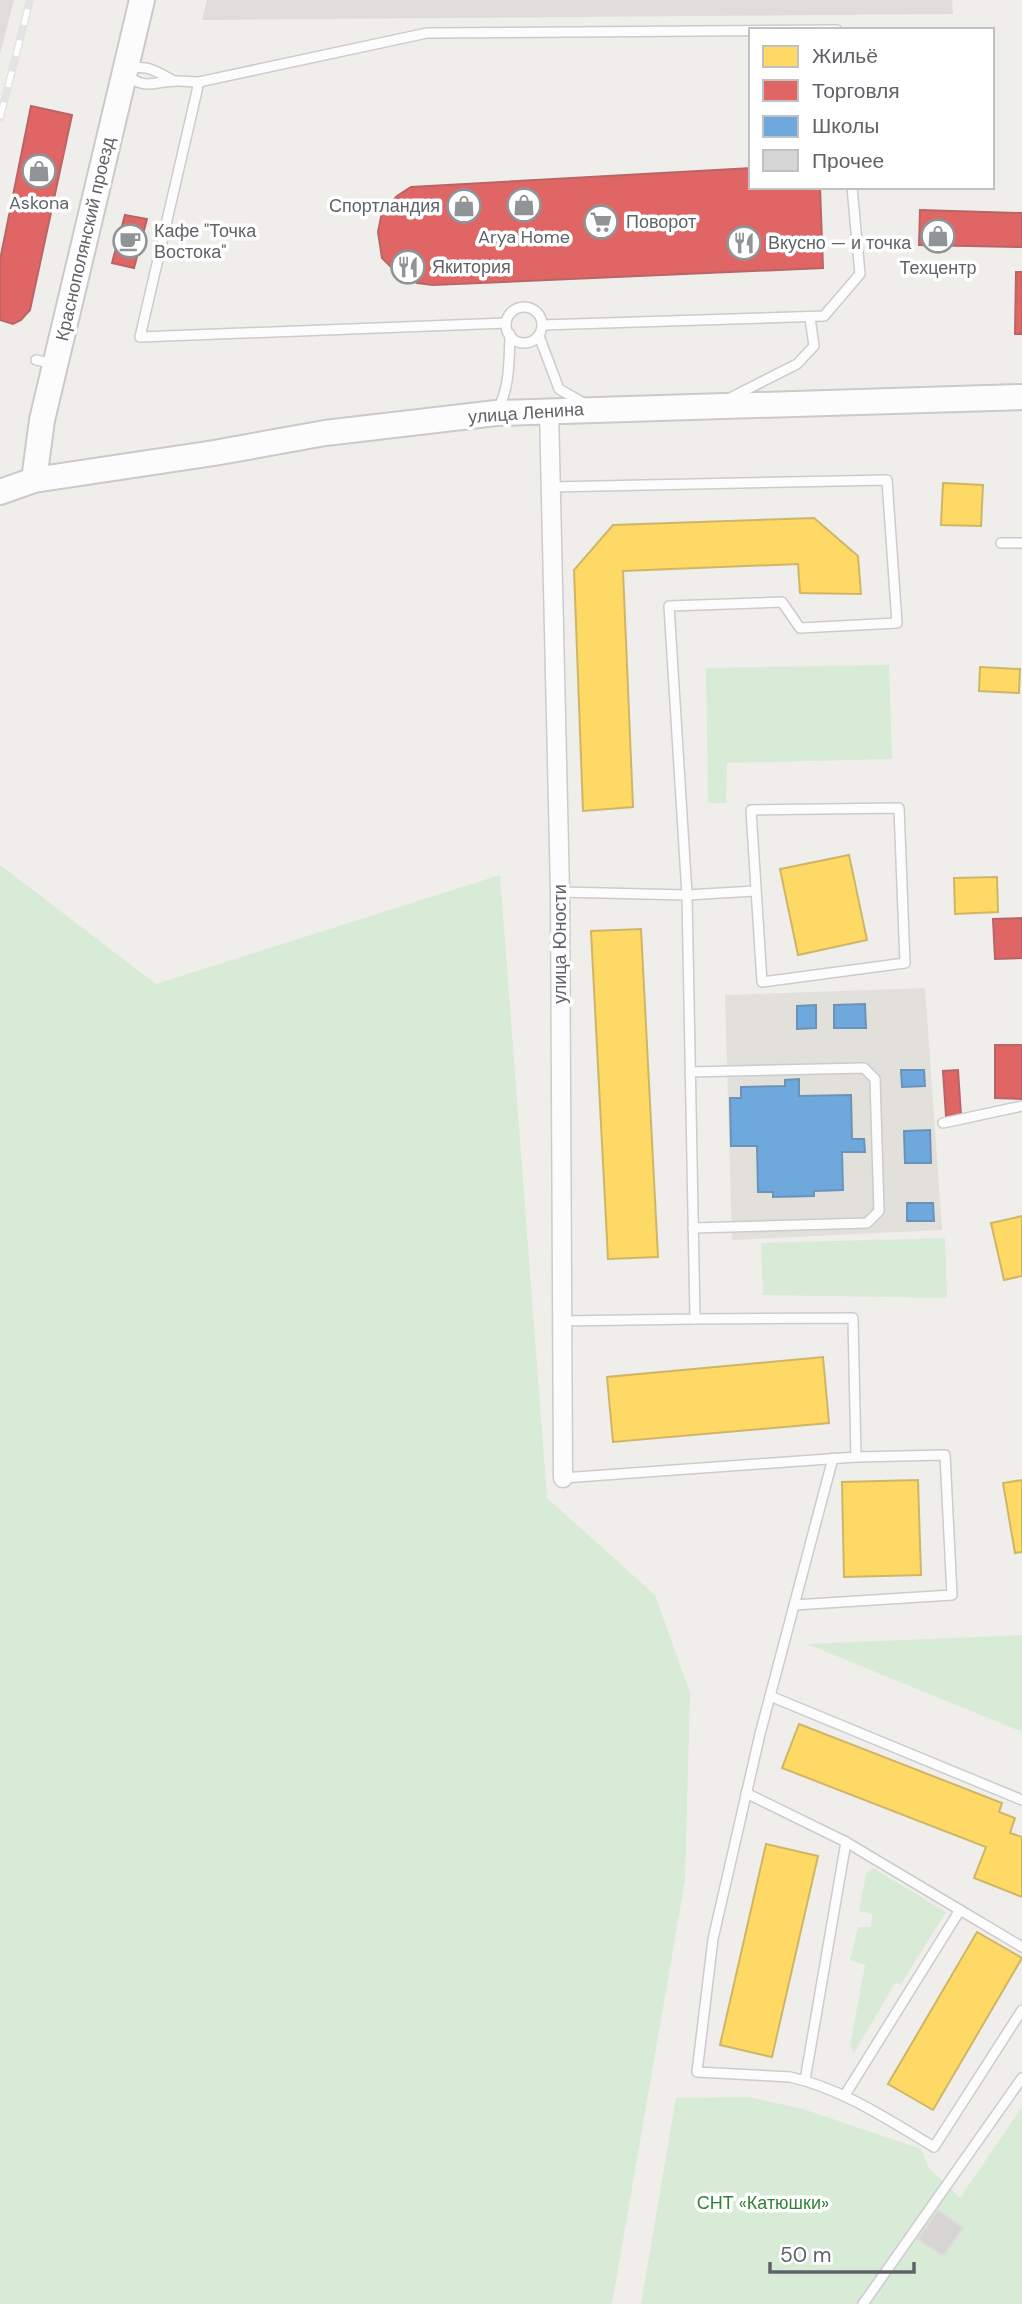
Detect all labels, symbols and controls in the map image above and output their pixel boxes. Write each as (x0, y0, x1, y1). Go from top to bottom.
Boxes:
legend (749, 28, 994, 189)
text: Жильё (812, 42, 878, 70)
text: Торговля (812, 77, 900, 105)
text: Школы (812, 112, 879, 140)
street label: Краснополянский проезд (50, 134, 120, 343)
text: Прочее (812, 147, 884, 175)
shop icon: Askona (20, 152, 58, 190)
shop icon: Arya Home (505, 186, 543, 224)
shop icon: Спортландия (445, 187, 483, 225)
place label: Askona (9, 191, 69, 215)
place label: Спортландия (329, 194, 440, 218)
supermarket icon: Поворот (582, 203, 620, 241)
place label: Поворот (626, 210, 696, 234)
shop icon: Техцентр (919, 217, 957, 255)
place label: Кафе "Точка Востока" (154, 219, 257, 264)
cafe icon: Кафе "Точка Востока" (111, 222, 149, 260)
restaurant icon: Вкусно — и точка (725, 224, 763, 262)
place label: Arya Home (478, 225, 570, 249)
place label: Вкусно — и точка (768, 231, 912, 255)
restaurant icon: Якитория (389, 248, 427, 286)
place label: Якитория (432, 255, 511, 279)
place label: Техцентр (900, 256, 976, 280)
street label: улица Ленина (467, 397, 586, 429)
street label: улица Юности (548, 884, 572, 1004)
park label: СНТ «Катюшки» (697, 2191, 829, 2215)
scale bar (770, 2230, 914, 2274)
text: 50 m (780, 2241, 831, 2269)

